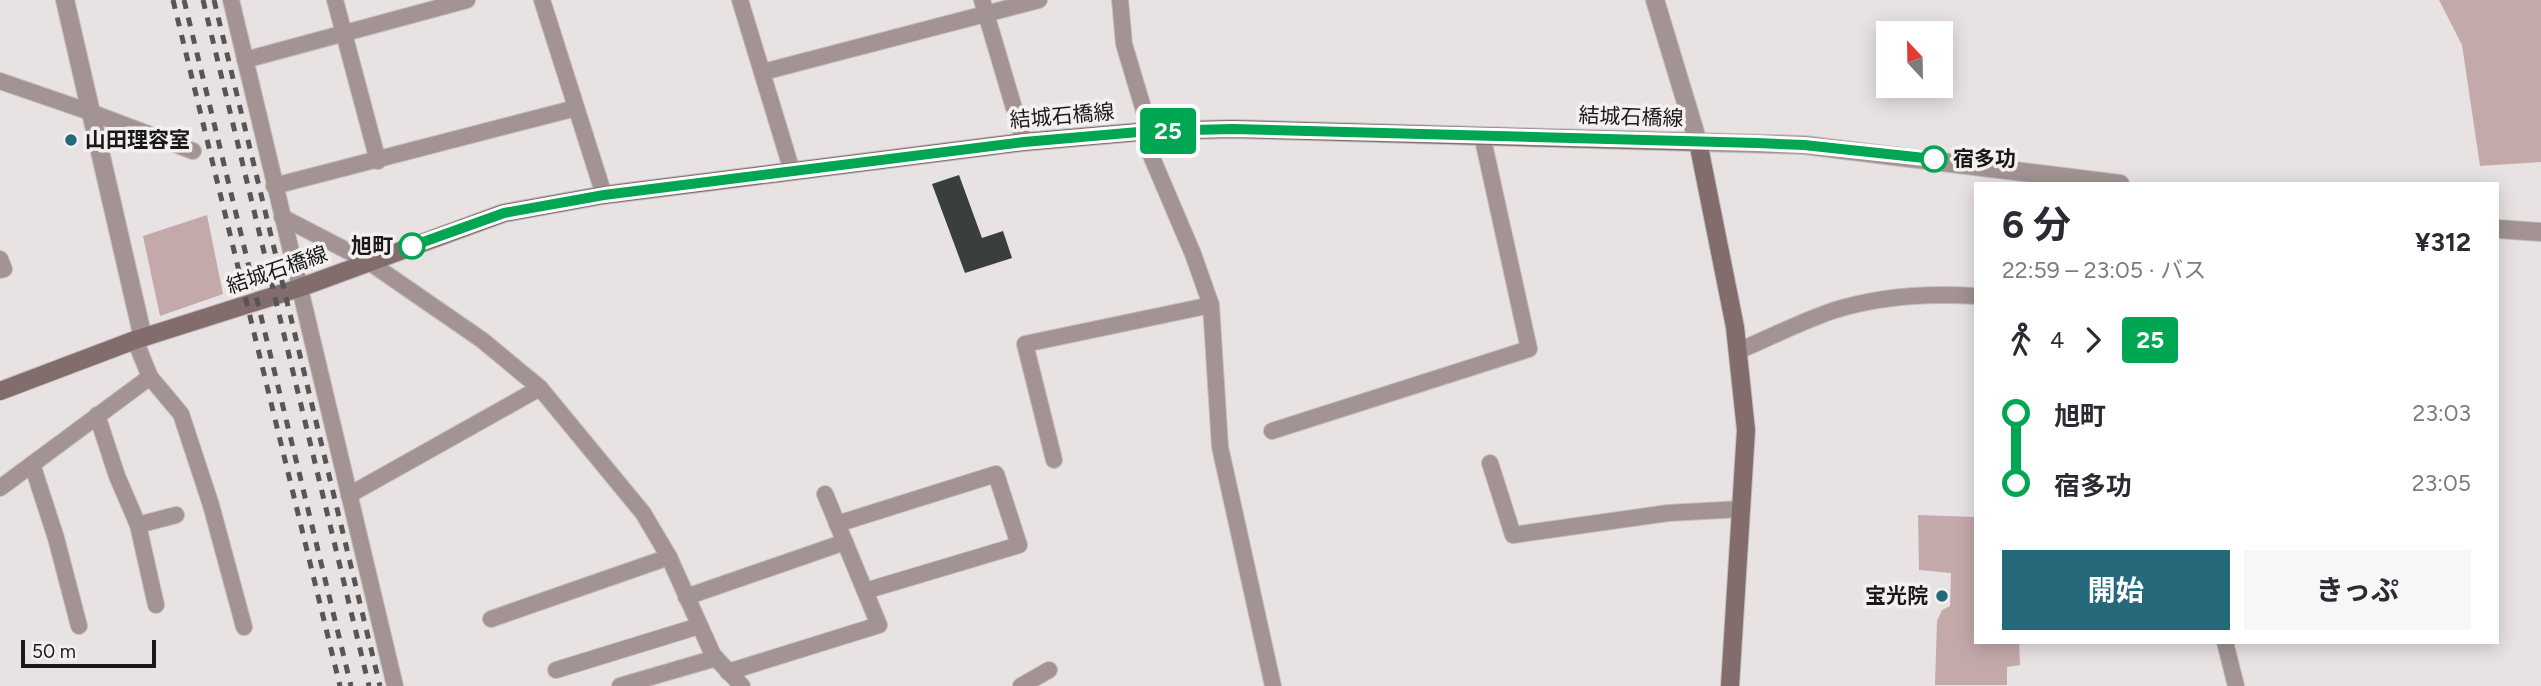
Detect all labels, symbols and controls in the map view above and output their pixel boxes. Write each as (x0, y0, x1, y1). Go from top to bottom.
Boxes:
north arrow (1876, 21, 1953, 98)
map controls (1876, 21, 1953, 98)
street label: 結城石橋線 (1009, 98, 1115, 133)
street label: 結城石橋線 (1578, 102, 1684, 131)
line badge: 25 (1136, 108, 1200, 154)
text: 25 (1154, 116, 1182, 145)
place label: 山田理容室 (85, 127, 190, 152)
marker: 山田理容室 (63, 132, 79, 148)
marker: 宿多功 (1921, 146, 1947, 172)
place label: 宿多功 (1953, 146, 2016, 171)
text: 6 分 (2002, 202, 2071, 248)
text: ¥312 (2415, 226, 2471, 258)
place label: 旭町 (351, 233, 393, 258)
marker: 旭町 (399, 233, 425, 259)
street label: 結城石橋線 (223, 241, 331, 298)
text: 22:59 – 23:05 · バス (2002, 256, 2206, 284)
icon: walk (2002, 321, 2040, 359)
icon: forward (2074, 321, 2112, 359)
text: 25 (2136, 325, 2164, 354)
text: 4 (2050, 326, 2064, 354)
text: 23:03 (2413, 399, 2471, 427)
text: 旭町 (2054, 400, 2106, 432)
text: 23:05 (2412, 469, 2471, 497)
text: 宿多功 (2054, 470, 2132, 502)
button: 開始 (2002, 550, 2230, 630)
button: きっぷ (2244, 550, 2471, 630)
place label: 宝光院 (1865, 583, 1928, 608)
marker: 宝光院 (1934, 588, 1950, 604)
scale bar (21, 637, 156, 669)
text: 50 m (32, 640, 76, 663)

